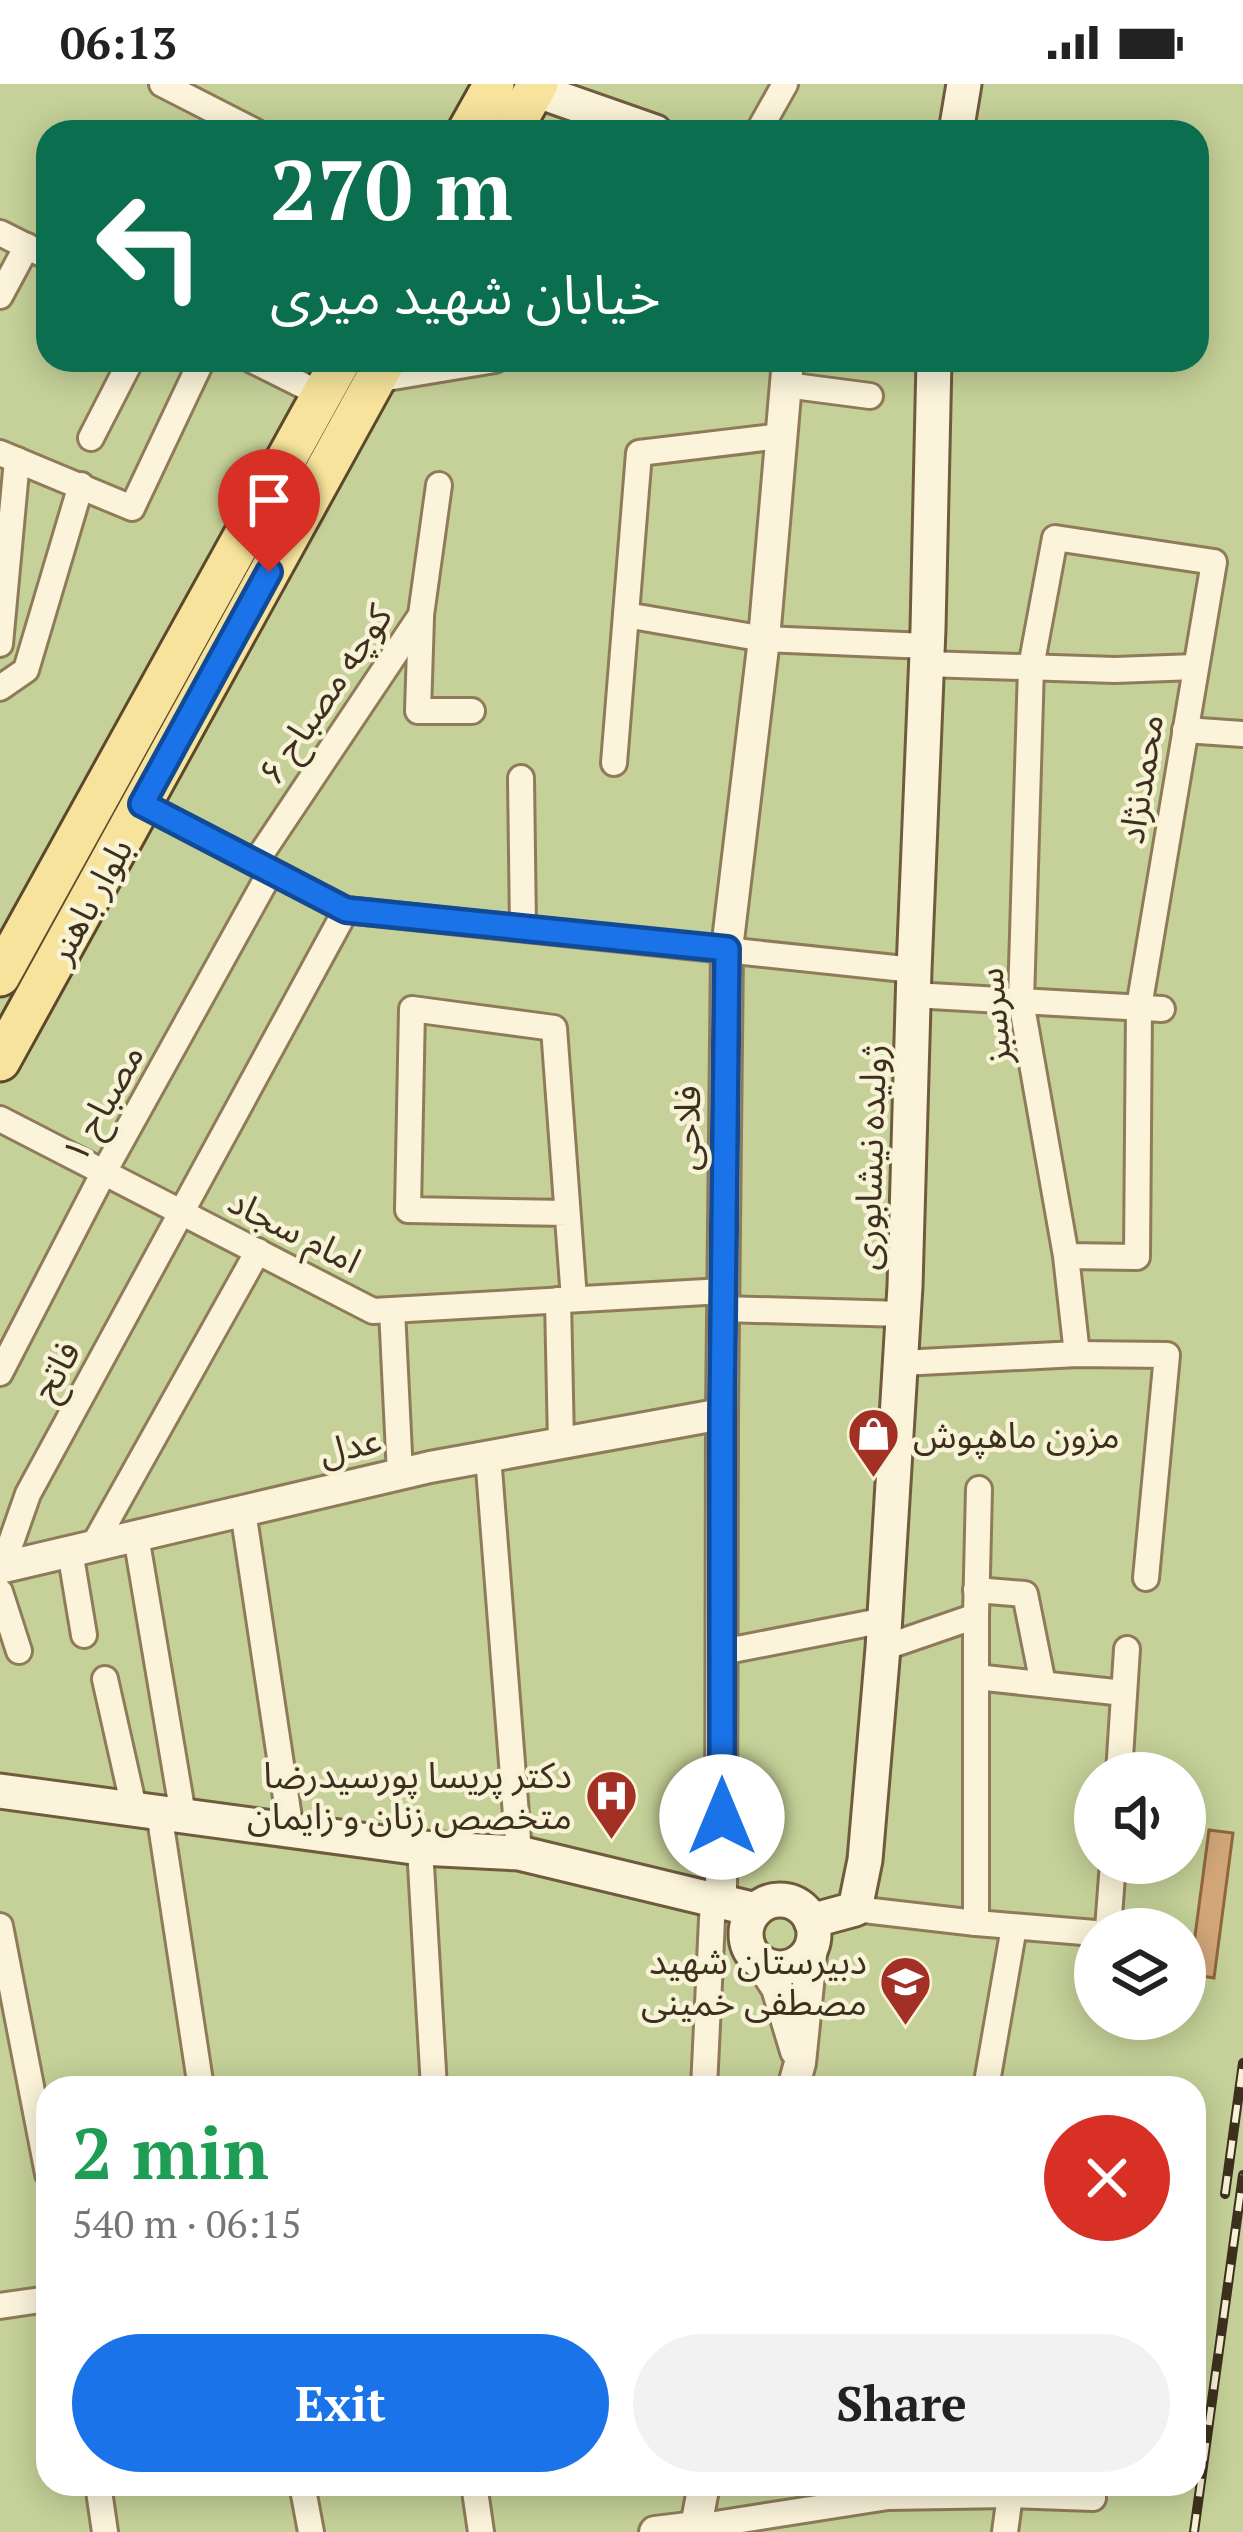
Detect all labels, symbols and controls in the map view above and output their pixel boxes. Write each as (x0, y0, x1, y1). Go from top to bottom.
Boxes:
text: 06:13 (60, 12, 177, 72)
text: 270 m (270, 133, 513, 244)
icon: left (72, 168, 228, 324)
text: خیابان شهید میری (270, 258, 661, 329)
pin (218, 449, 320, 572)
icon: arrive (236, 467, 302, 533)
street label: کوچه مصباح ۶ (246, 594, 405, 795)
street label: محمدنژاد (1107, 711, 1173, 847)
street label: بلوار باهنر (35, 829, 142, 971)
street label: سرسبز (965, 966, 1021, 1067)
street label: مصباح ۱ (50, 1036, 157, 1172)
street label: ژولیده نیشابوری (842, 1043, 896, 1271)
street label: فلاحی (662, 1085, 710, 1171)
street label: امام سجاد (218, 1177, 369, 1288)
street label: فاتح (20, 1332, 94, 1410)
shop icon: مزون ماهپوش (846, 1406, 902, 1480)
place label: مزون ماهپوش (913, 1411, 1120, 1459)
street label: عدل (314, 1415, 386, 1475)
place label: دکتر پریسا پورسیدرضا متخصص زنان و زایمان (247, 1751, 572, 1839)
map controls (1074, 1752, 1206, 2040)
button: sound (1074, 1752, 1206, 1884)
position arrow (659, 1754, 785, 1880)
hospital icon: دکتر پریسا پورسیدرضا متخصص زنان و زایمان (583, 1767, 639, 1841)
button: layers (1074, 1908, 1206, 2040)
place label: دبیرستان شهید مصطفی خمینی (641, 1937, 867, 2025)
school or university icon: دبیرستان شهید مصطفی خمینی (878, 1953, 934, 2027)
text: 2 min (72, 2104, 269, 2200)
button: close (1044, 2115, 1170, 2241)
text: 540 m · 06:15 (72, 2197, 302, 2249)
button: Exit (72, 2334, 609, 2472)
button: Share (633, 2334, 1170, 2472)

